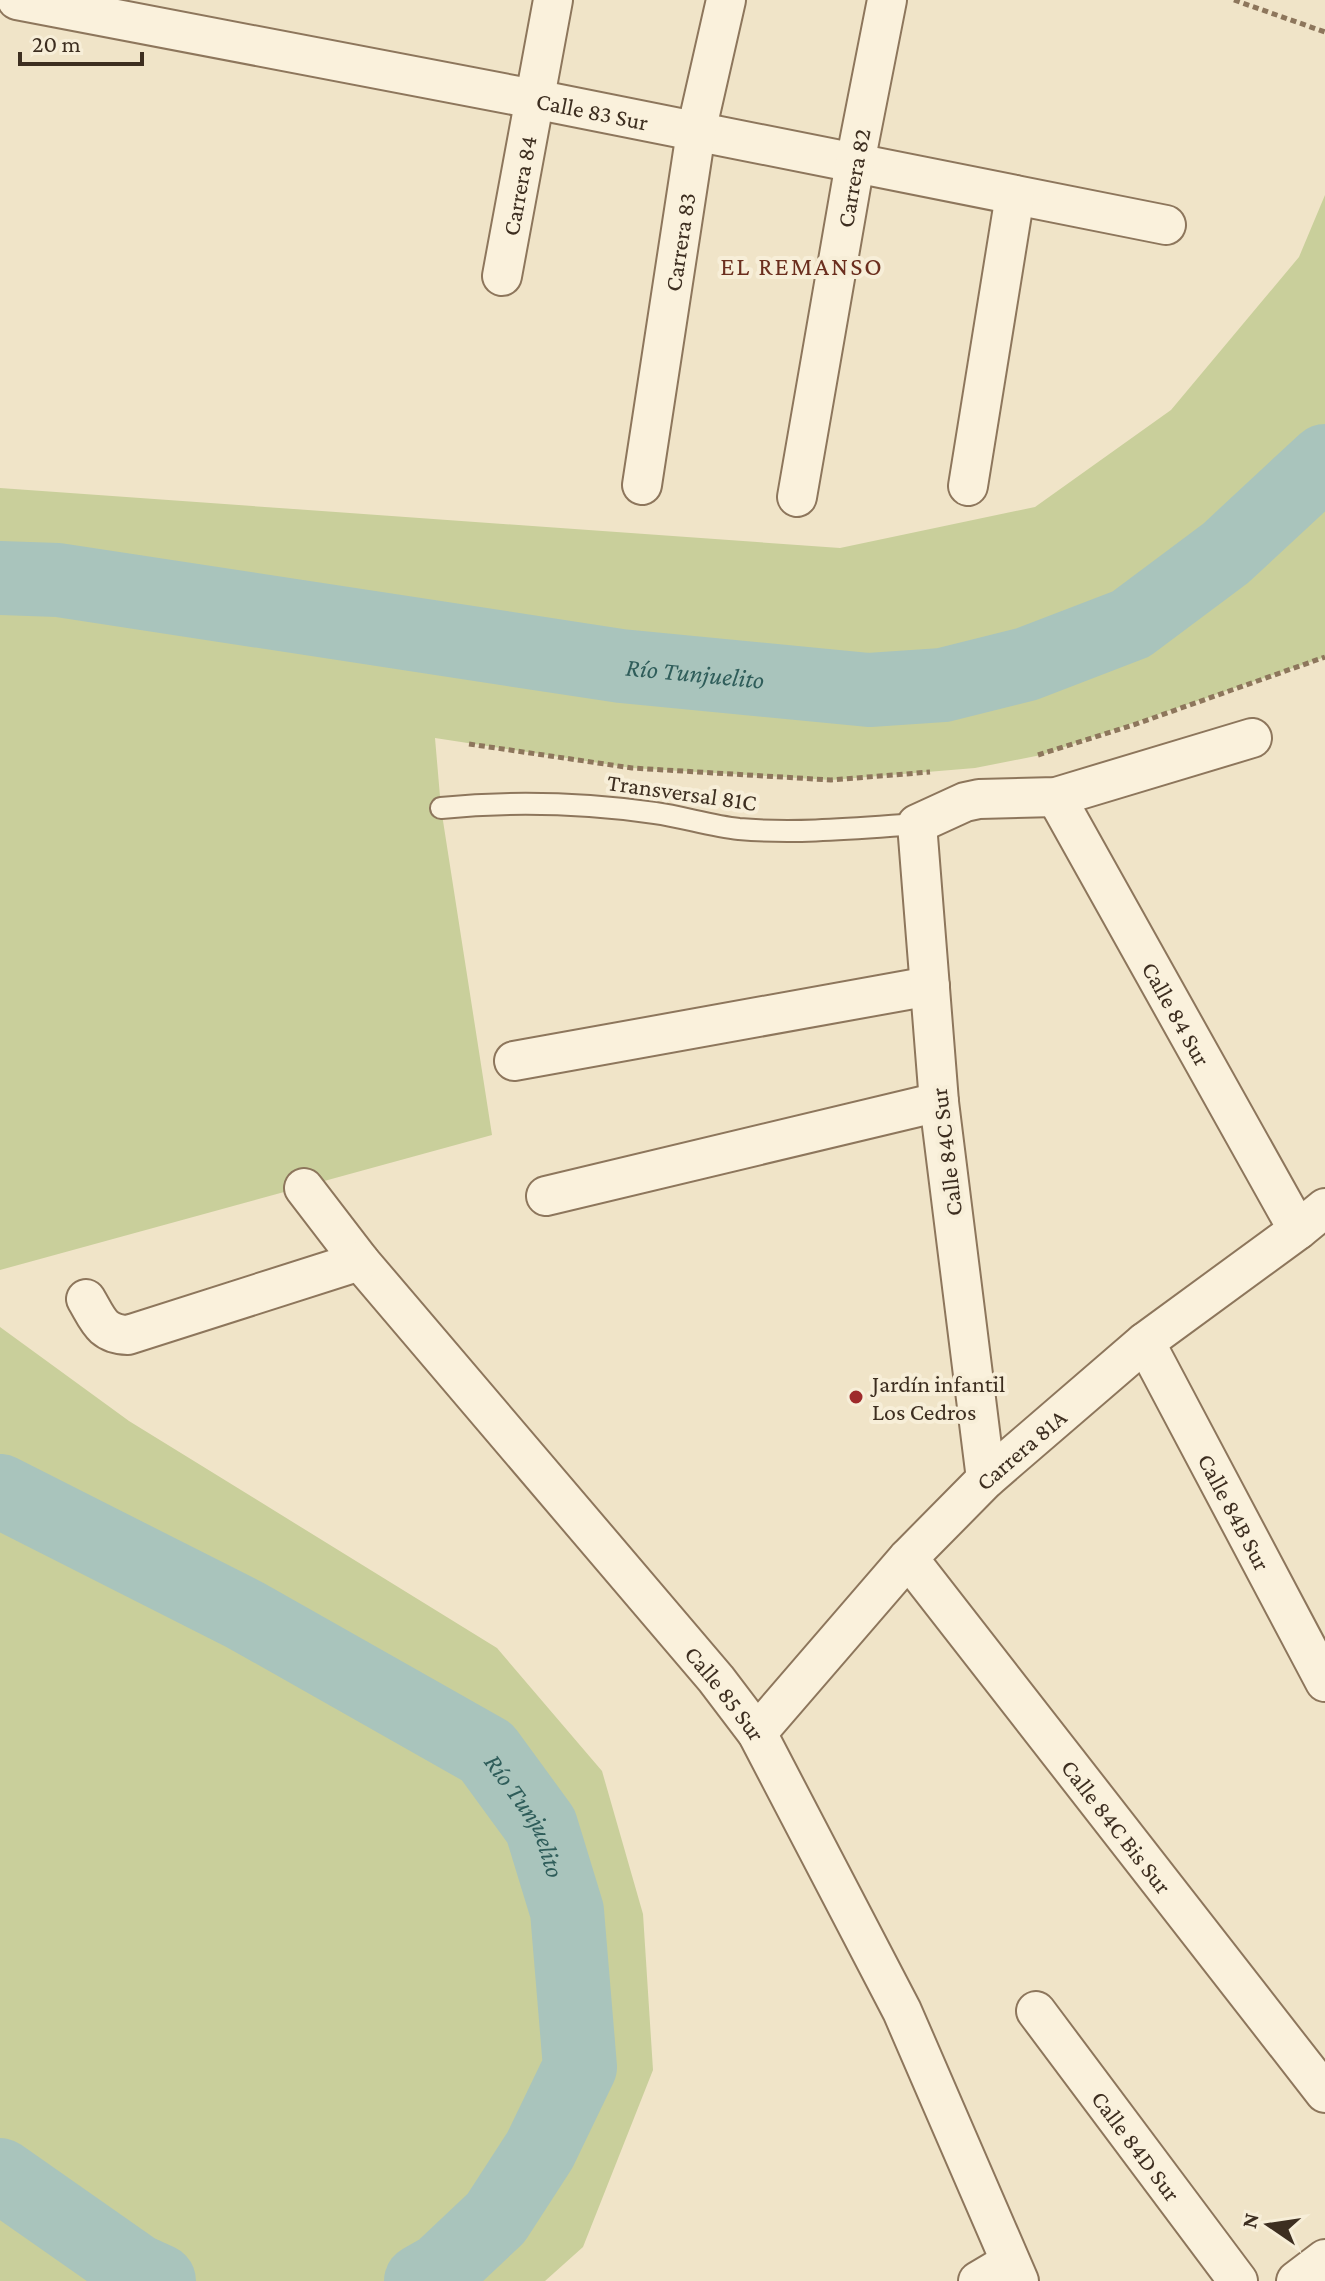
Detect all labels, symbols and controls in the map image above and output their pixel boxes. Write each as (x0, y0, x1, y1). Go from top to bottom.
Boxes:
scale bar (20, 16, 142, 66)
text: 20 m (32, 30, 81, 57)
street label: Calle 83 Sur (534, 86, 651, 135)
street label: Carrera 82 (831, 126, 875, 229)
street label: Carrera 84 (496, 133, 541, 238)
street label: Carrera 83 (658, 190, 700, 293)
district label: EL REMANSO (720, 252, 884, 281)
water label: Río Tunjuelito (625, 652, 766, 694)
street label: Transversal 81C (606, 768, 758, 816)
street label: Calle 84 Sur (1137, 957, 1217, 1071)
street label: Calle 84C Sur (925, 1086, 967, 1218)
place label: Jardín infantil Los Cedros (870, 1370, 1005, 1425)
marker: Jardín infantil Los Cedros (847, 1388, 865, 1406)
street label: Carrera 81A (970, 1403, 1072, 1495)
street label: Calle 84B Sur (1193, 1449, 1277, 1575)
street label: Calle 85 Sur (680, 1640, 772, 1745)
water label: Río Tunjuelito (479, 1748, 570, 1881)
street label: Calle 84C Bis Sur (1056, 1754, 1178, 1899)
street label: Calle 84D Sur (1087, 2085, 1187, 2206)
north arrow (1229, 2185, 1309, 2265)
text: N (1236, 2210, 1264, 2231)

